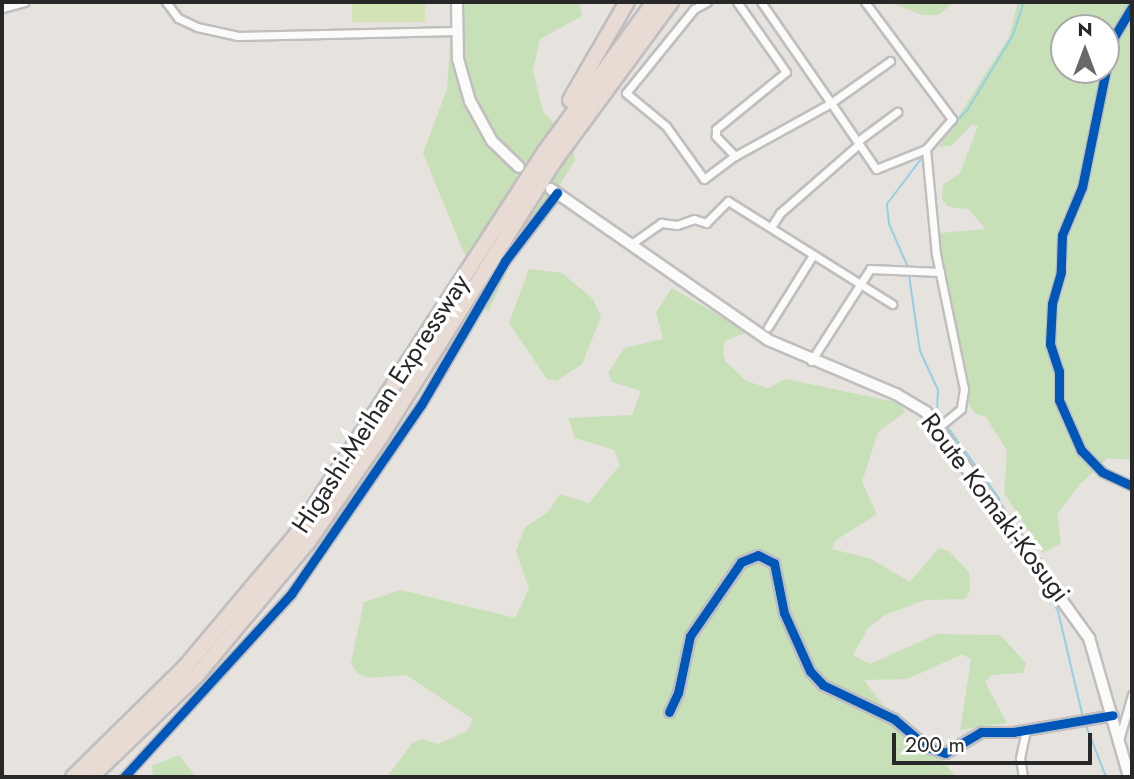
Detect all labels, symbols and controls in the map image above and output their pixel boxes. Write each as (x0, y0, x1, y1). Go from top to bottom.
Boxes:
north arrow (1050, 14, 1120, 84)
text: N (1077, 16, 1093, 43)
street label: Higashi-Meihan Expressway (286, 269, 476, 539)
street label: Route Komaki-Kosugi (914, 407, 1076, 609)
scale bar (896, 720, 1096, 764)
text: 200 m (905, 730, 965, 760)

